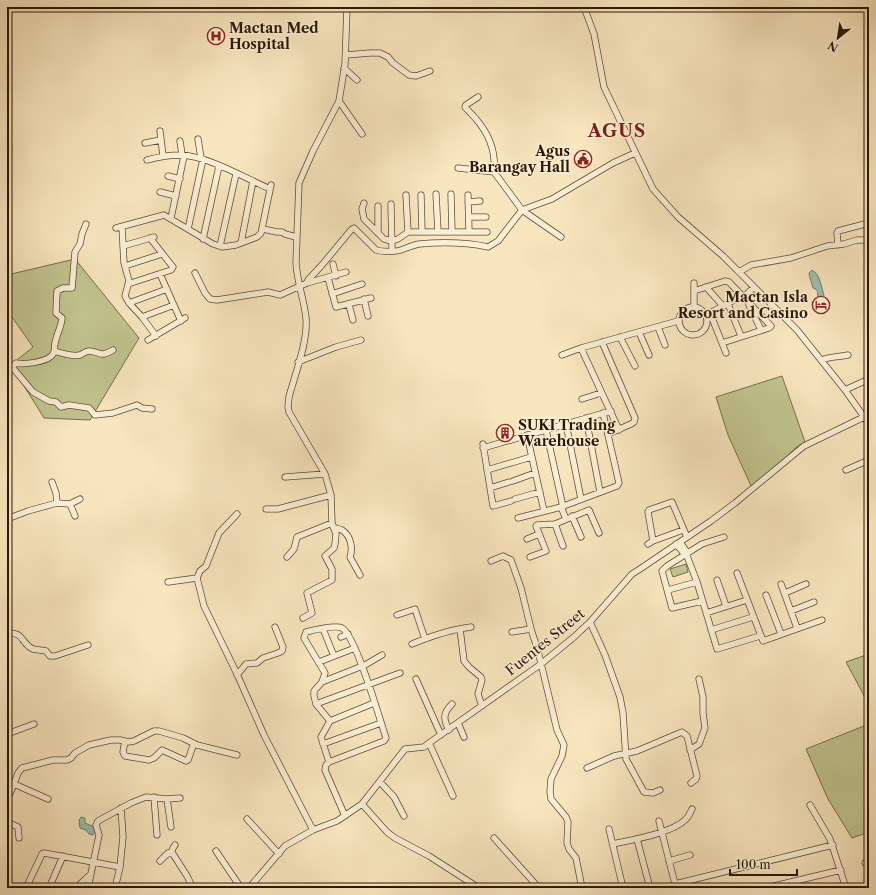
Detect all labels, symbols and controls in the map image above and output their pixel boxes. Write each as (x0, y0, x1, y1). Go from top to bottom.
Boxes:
north arrow (818, 18, 858, 58)
place label: Mactan Med Hospital (229, 19, 319, 53)
hospital icon: Mactan Med Hospital (206, 26, 226, 46)
text: N (825, 38, 841, 55)
district label: AGUS (587, 120, 646, 142)
place label: Agus Barangay Hall (469, 142, 570, 176)
public building icon: Agus Barangay Hall (573, 149, 593, 169)
place label: Mactan Isla Resort and Casino (678, 288, 809, 322)
hotel icon: Mactan Isla Resort and Casino (811, 295, 831, 315)
place label: SUKI Trading Warehouse (517, 416, 616, 450)
building icon: SUKI Trading Warehouse (495, 423, 515, 443)
street label: Fuentes Street (502, 605, 588, 679)
scale bar (730, 851, 797, 877)
text: 100 m (736, 857, 771, 872)

